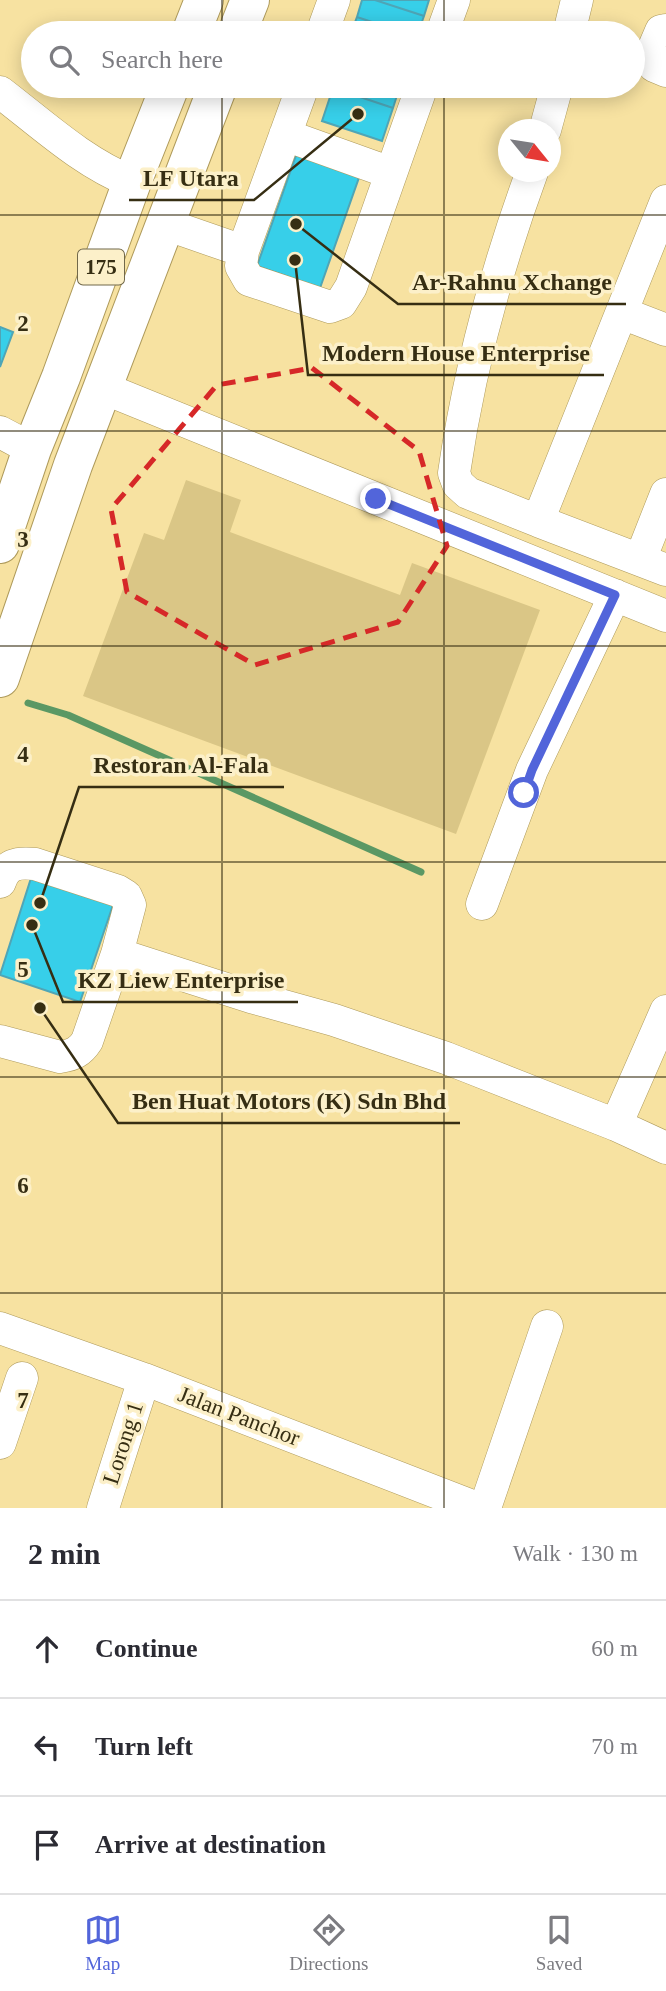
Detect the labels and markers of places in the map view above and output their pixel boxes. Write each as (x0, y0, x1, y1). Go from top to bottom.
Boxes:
callout: LF Utara (129, 155, 254, 200)
callout: Ar-Rahnu Xchange (398, 259, 626, 304)
callout: Modern House Enterprise (308, 330, 604, 375)
callout: Restoran Al-Fala (79, 742, 284, 787)
callout: KZ Liew Enterprise (63, 957, 298, 1002)
callout: Ben Huat Motors (K) Sdn Bhd (118, 1078, 460, 1123)

